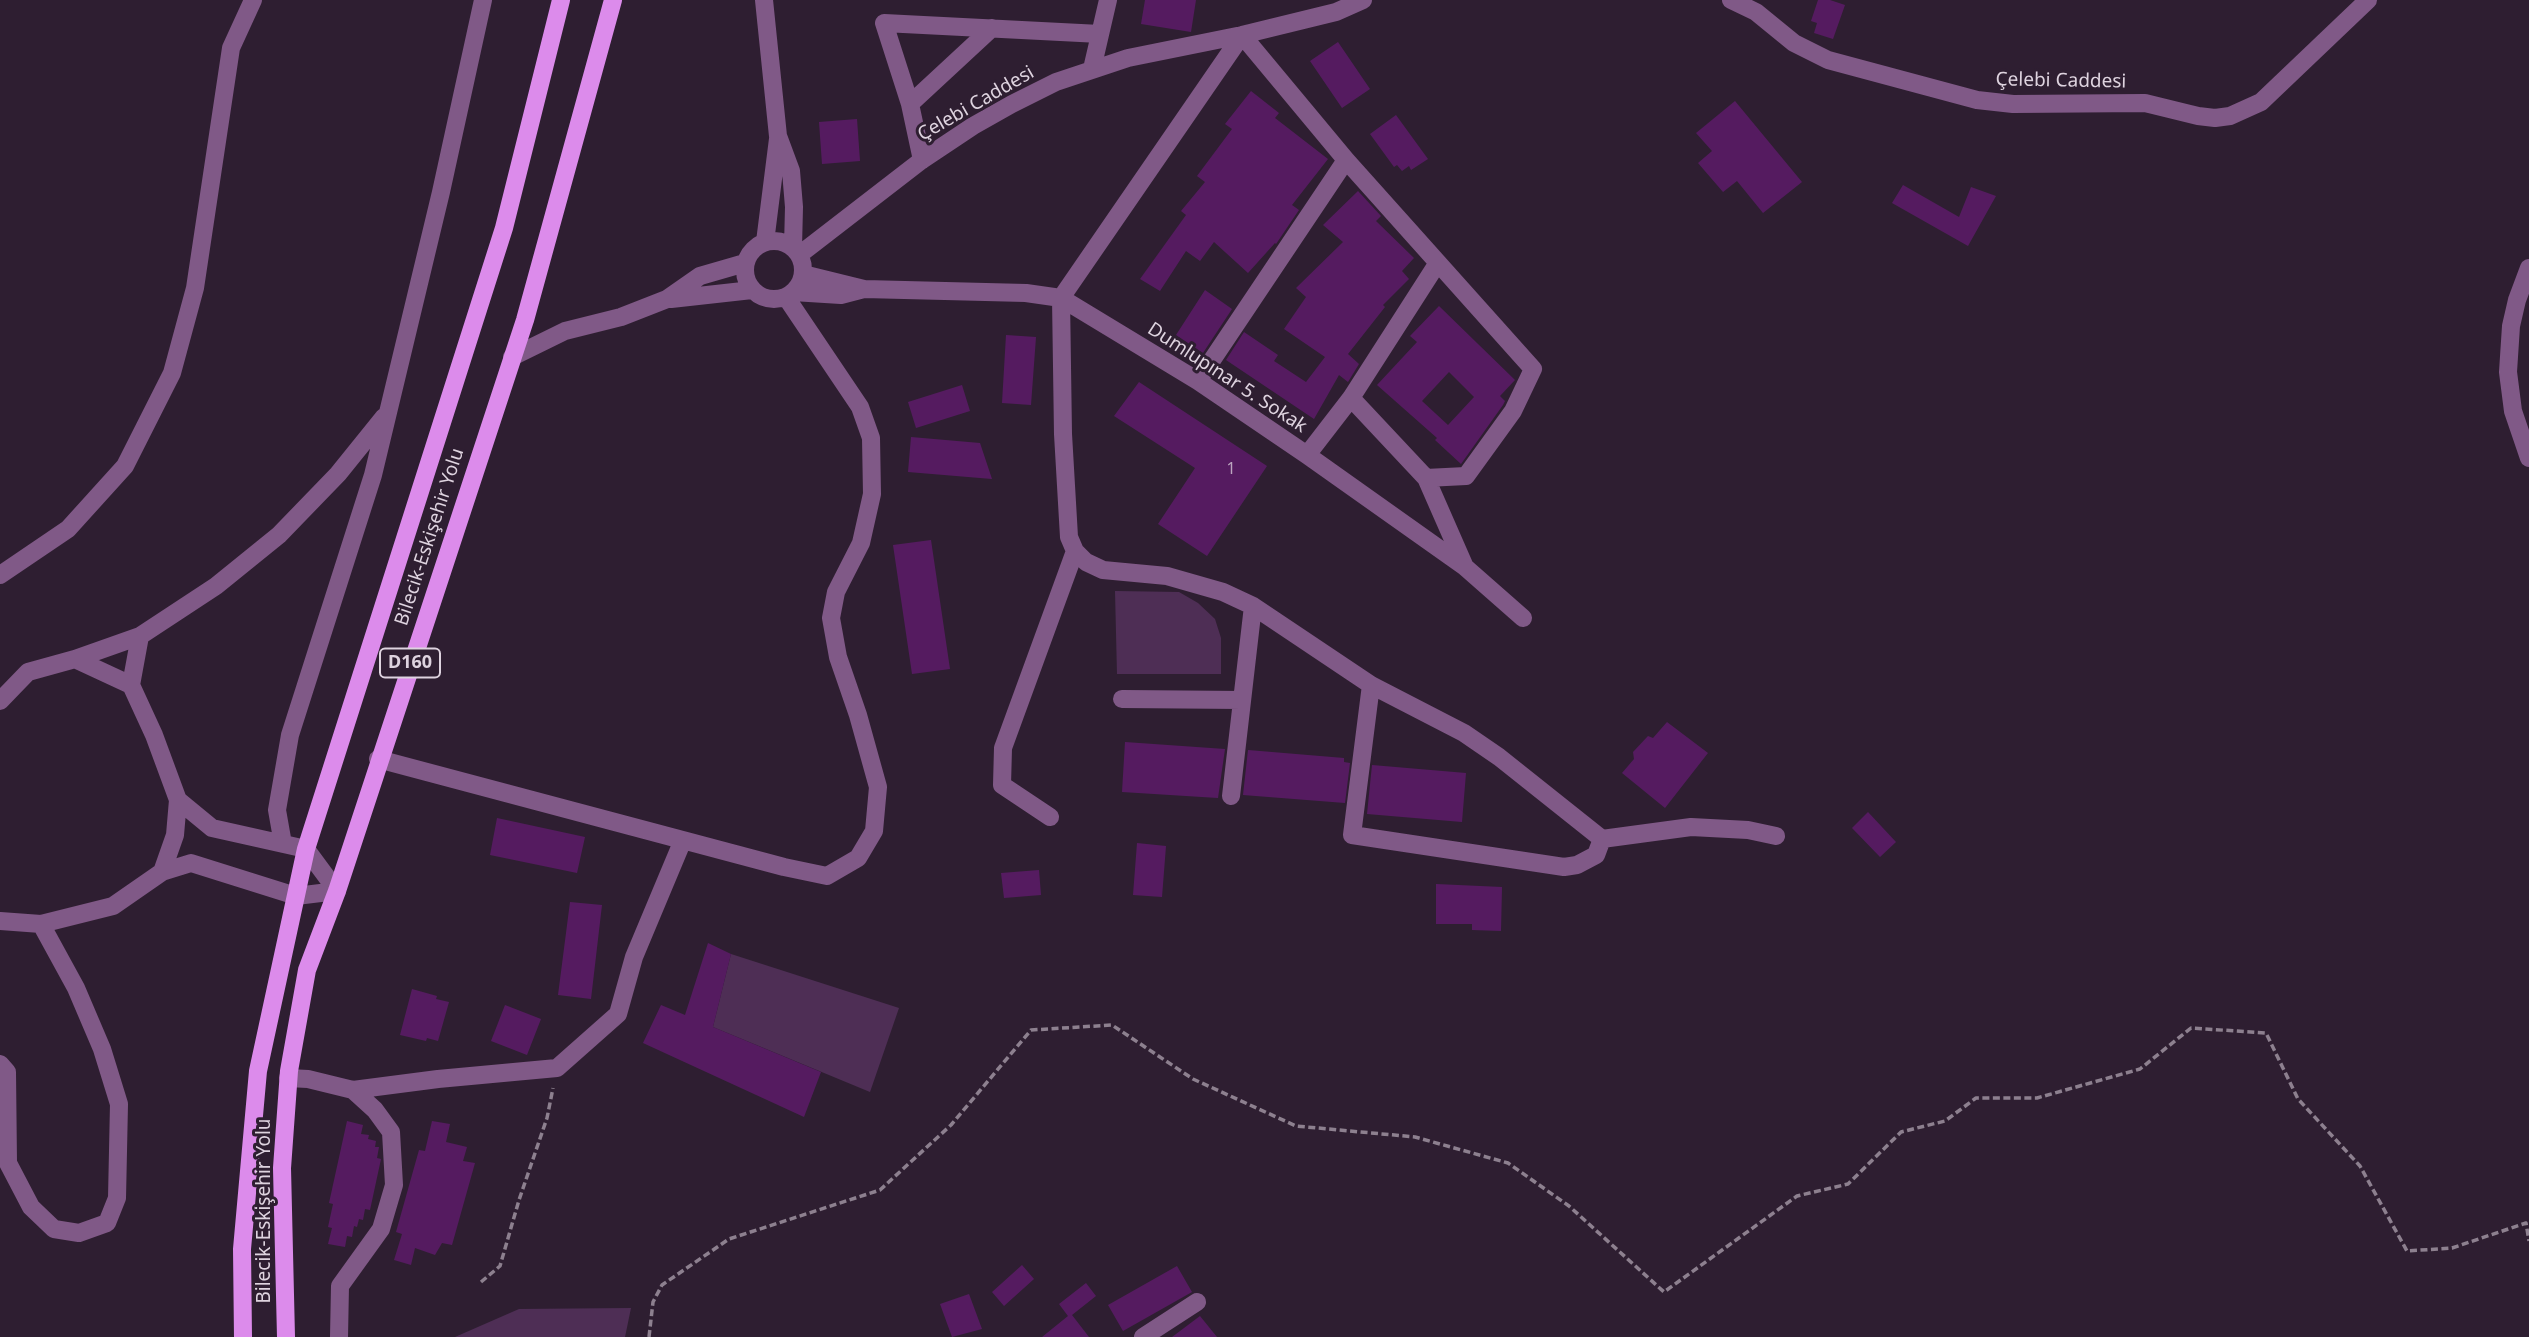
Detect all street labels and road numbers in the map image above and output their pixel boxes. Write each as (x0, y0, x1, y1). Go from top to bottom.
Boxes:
street label: Çelebi Caddesi (914, 61, 1038, 147)
street label: Çelebi Caddesi (1995, 68, 2127, 94)
street label: Dumlupınar 5. Sokak (1143, 318, 1311, 438)
street label: Bilecik-Eskişehir Yolu (391, 445, 469, 629)
road number: D160 (380, 648, 440, 678)
street label: Bilecik-Eskişehir Yolu (254, 1118, 276, 1304)

